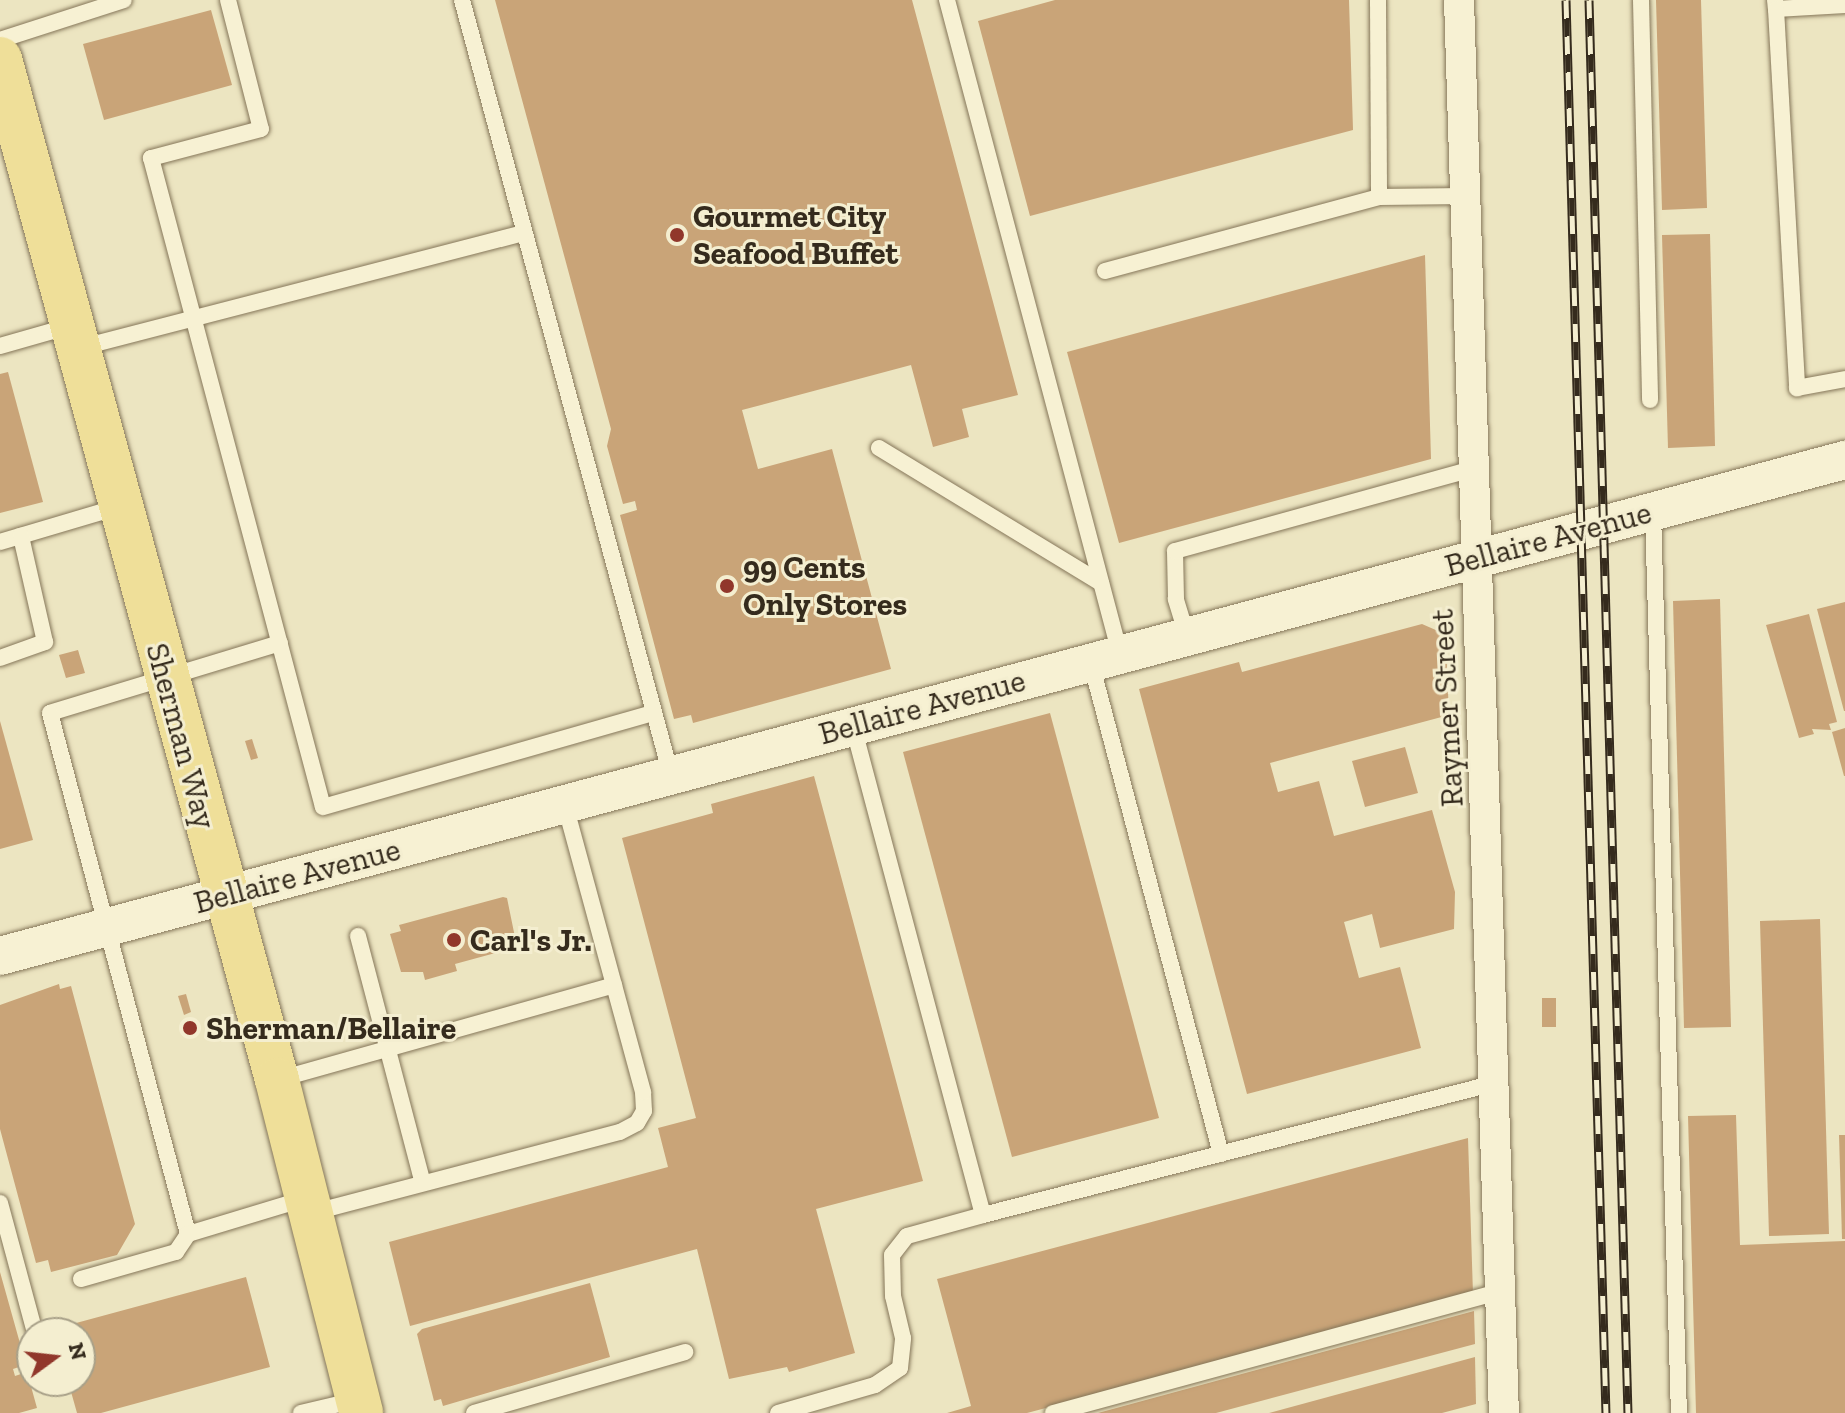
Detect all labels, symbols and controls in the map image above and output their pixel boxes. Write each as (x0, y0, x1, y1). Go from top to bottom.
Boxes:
place label: Gourmet City Seafood Buffet (693, 198, 898, 273)
marker: Gourmet City Seafood Buffet (668, 226, 686, 244)
street label: Bellaire Avenue (1440, 493, 1656, 585)
place label: 99 Cents Only Stores (743, 549, 908, 624)
marker: 99 Cents Only Stores (718, 577, 736, 595)
street label: Raymer Street (1423, 608, 1471, 808)
street label: Sherman Way (138, 638, 224, 834)
street label: Bellaire Avenue (814, 661, 1030, 753)
street label: Bellaire Avenue (189, 830, 405, 922)
place label: Carl's Jr. (470, 921, 592, 959)
marker: Carl's Jr. (445, 931, 463, 949)
place label: Sherman/Bellaire (206, 1009, 456, 1047)
marker: Sherman/Bellaire (181, 1019, 199, 1037)
north arrow (16, 1317, 96, 1397)
text: N (63, 1340, 93, 1363)

